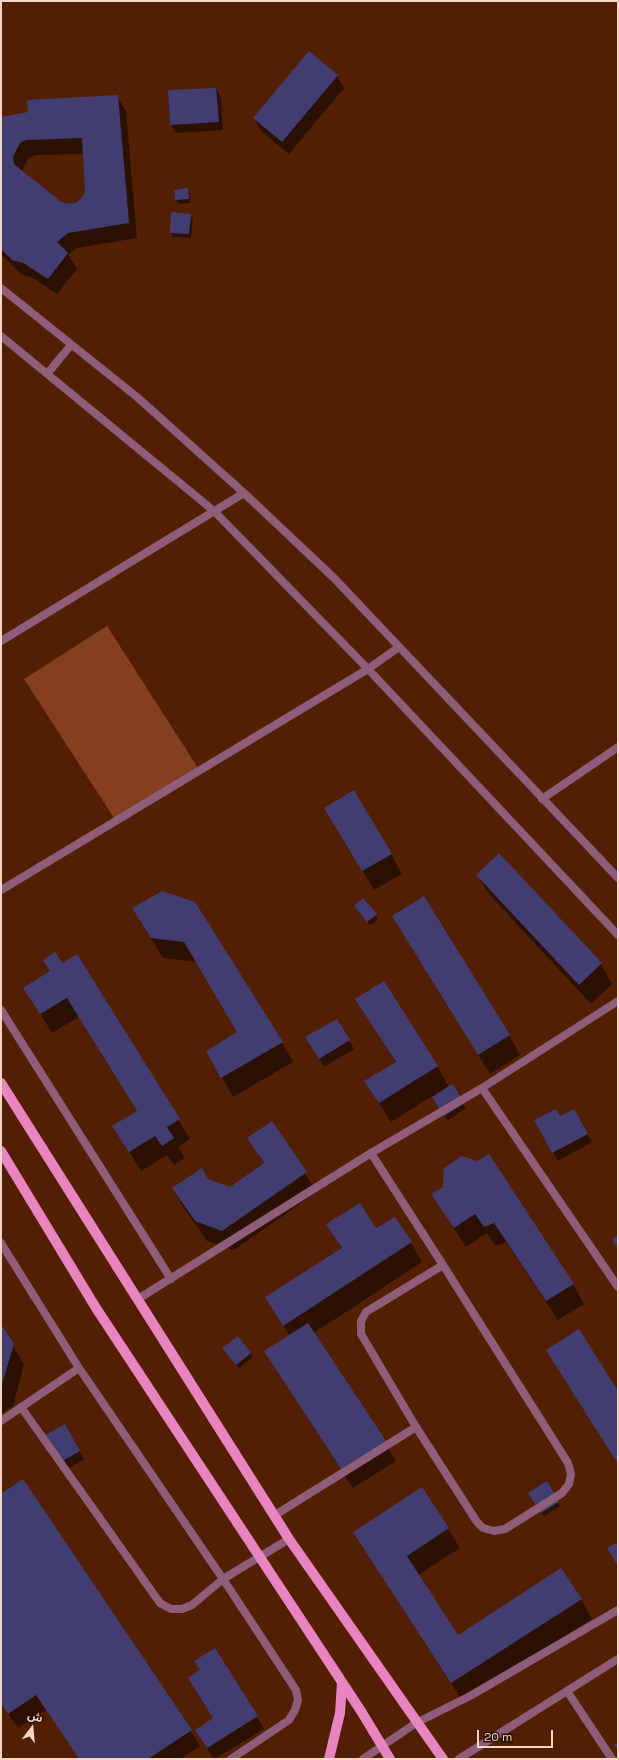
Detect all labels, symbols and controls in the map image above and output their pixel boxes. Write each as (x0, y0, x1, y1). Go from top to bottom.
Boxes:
north arrow (12, 1708, 52, 1748)
text: ش (26, 1708, 44, 1725)
scale bar (479, 1722, 555, 1748)
text: 20 m (484, 1729, 512, 1745)

